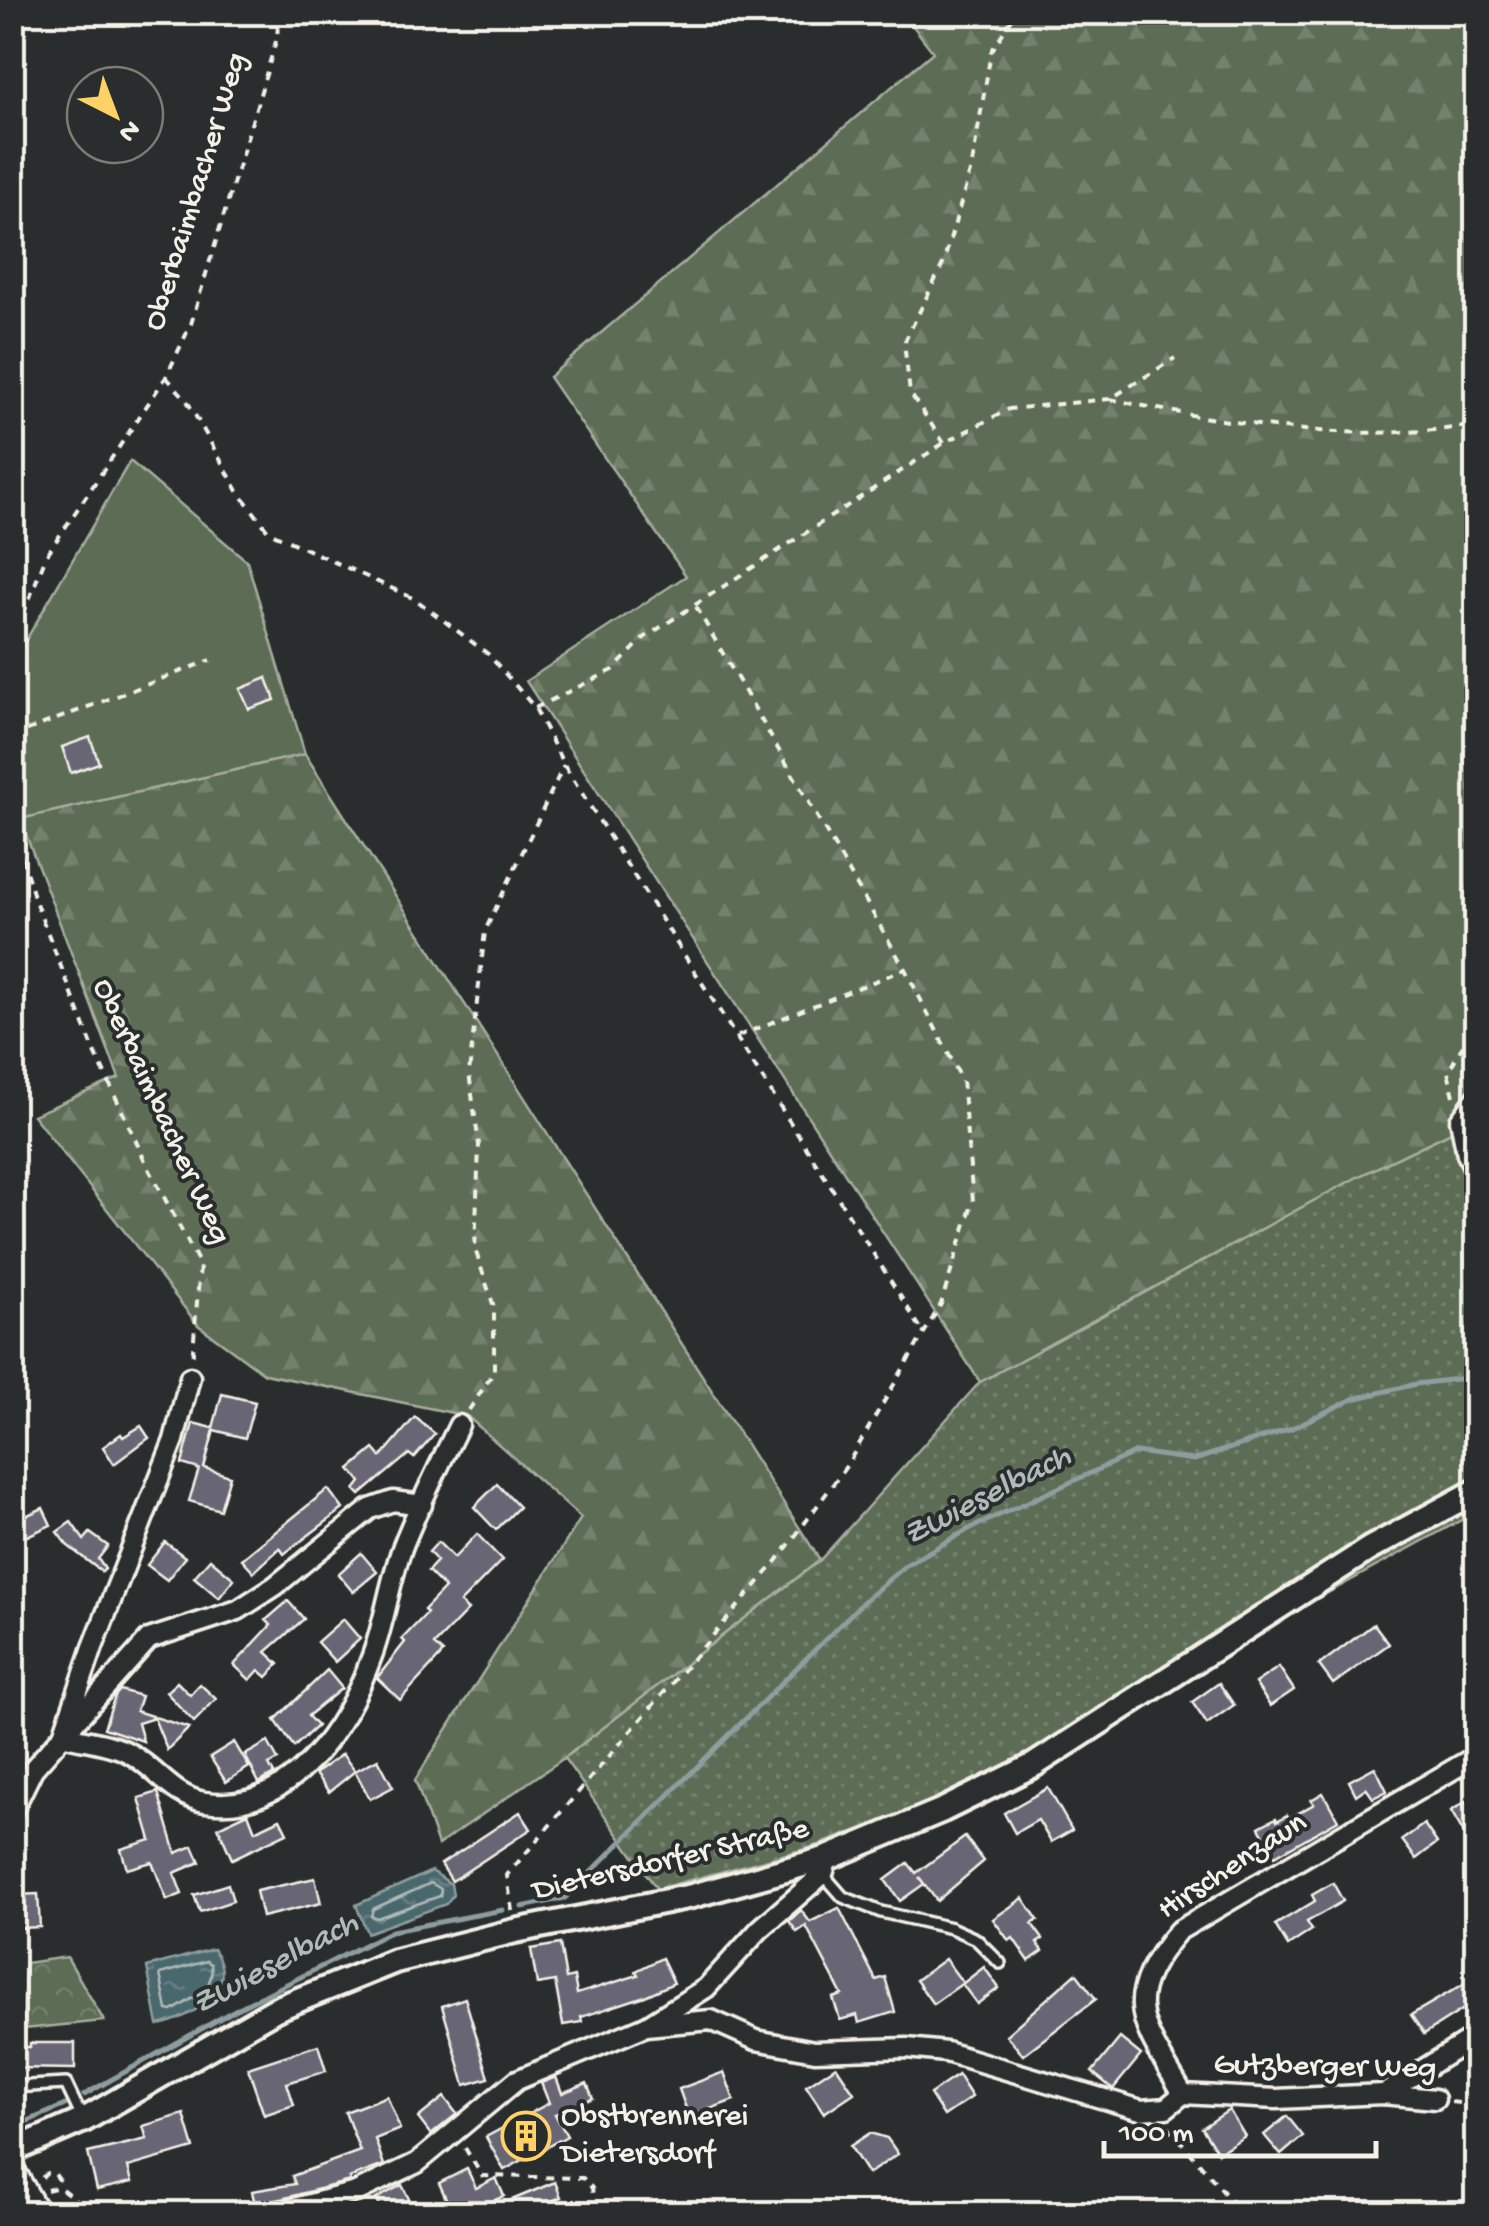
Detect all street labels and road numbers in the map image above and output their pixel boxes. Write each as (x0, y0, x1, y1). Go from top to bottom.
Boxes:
street label: Oberbaimbacher Weg (137, 49, 257, 335)
street label: Oberbaimbacher Weg (82, 973, 238, 1251)
street label: Hirschenzaun (1151, 1805, 1315, 1929)
street label: Dietersdorfer Straße (527, 1811, 813, 1912)
street label: Gutzberger Weg (1213, 2047, 1437, 2089)

